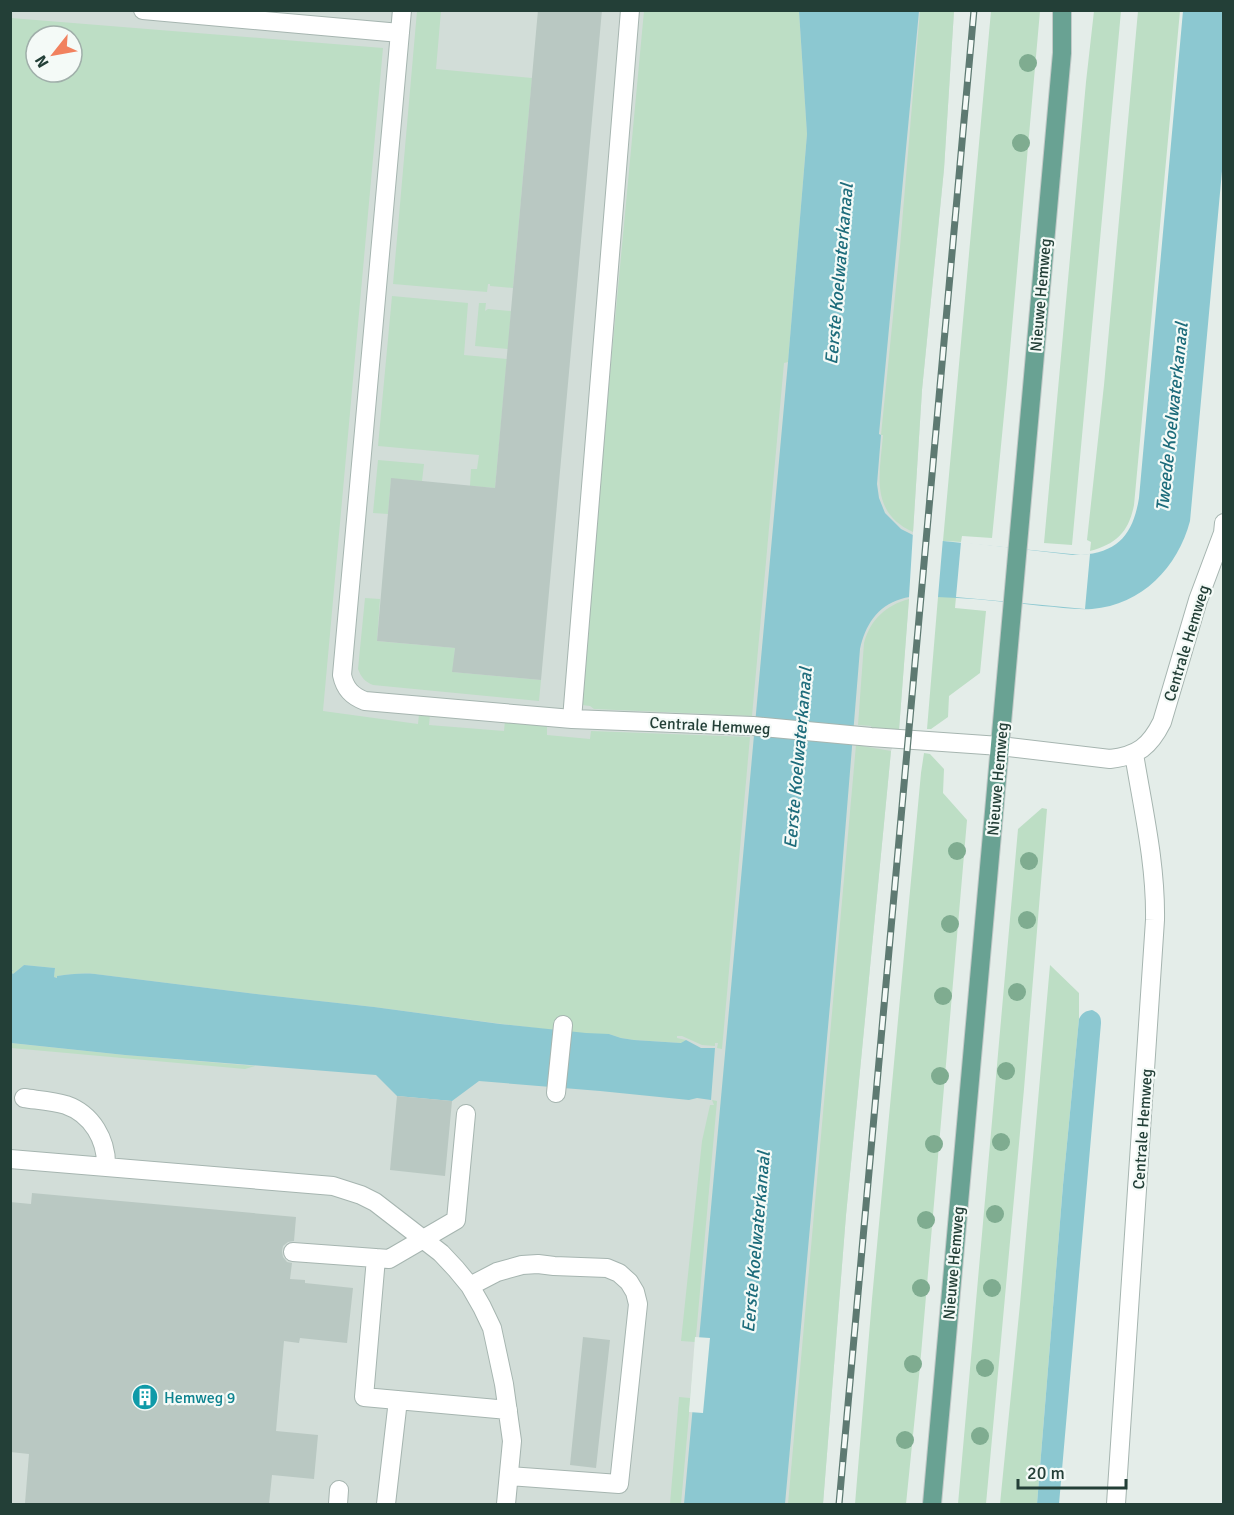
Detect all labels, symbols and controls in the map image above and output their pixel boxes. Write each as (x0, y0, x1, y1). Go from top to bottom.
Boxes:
north arrow (24, 24, 84, 84)
text: N (31, 51, 53, 71)
water label: Eerste Koelwaterkanaal (820, 181, 858, 365)
street label: Nieuwe Hemweg (1026, 237, 1056, 353)
water label: Tweede Koelwaterkanaal (1151, 320, 1193, 513)
street label: Centrale Hemweg (1160, 583, 1214, 704)
water label: Eerste Koelwaterkanaal (779, 665, 817, 849)
street label: Centrale Hemweg (649, 713, 771, 739)
street label: Nieuwe Hemweg (983, 721, 1013, 837)
street label: Centrale Hemweg (1129, 1068, 1157, 1190)
water label: Eerste Koelwaterkanaal (737, 1149, 775, 1333)
street label: Nieuwe Hemweg (939, 1205, 969, 1321)
building icon: Hemweg 9 (130, 1382, 160, 1412)
place label: Hemweg 9 (164, 1388, 235, 1408)
scale bar (1018, 1452, 1126, 1490)
text: 20 m (1027, 1462, 1065, 1484)

